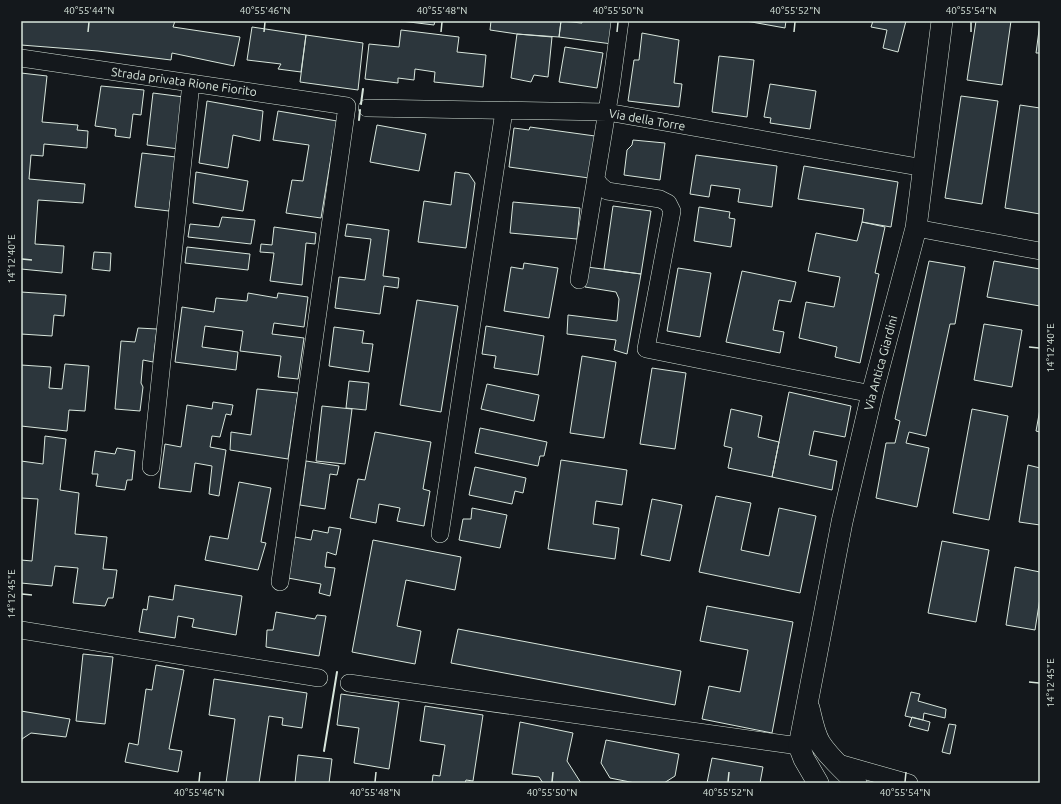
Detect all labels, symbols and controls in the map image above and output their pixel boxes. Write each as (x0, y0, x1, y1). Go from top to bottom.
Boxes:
text: 40°55'44"N (64, 5, 114, 16)
text: 40°55'46"N (240, 5, 290, 16)
text: 40°55'48"N (417, 5, 467, 16)
text: 40°55'50"N (593, 5, 643, 16)
text: 40°55'52"N (770, 5, 820, 16)
text: 40°55'54"N (946, 5, 996, 16)
street label: Strada privata Rione Fiorito (110, 65, 258, 98)
street label: Via della Torre (608, 106, 686, 133)
text: 14°12'40"E (6, 234, 17, 284)
street label: Via Antica Giardini (862, 314, 899, 412)
text: 14°12'40"E (1045, 323, 1056, 373)
text: 14°12'45"E (6, 569, 17, 619)
text: 14°12'45"E (1045, 658, 1056, 708)
text: 40°55'46"N (174, 787, 224, 798)
text: 40°55'48"N (350, 787, 400, 798)
text: 40°55'50"N (527, 787, 577, 798)
text: 40°55'52"N (703, 787, 753, 798)
text: 40°55'54"N (880, 787, 930, 798)

